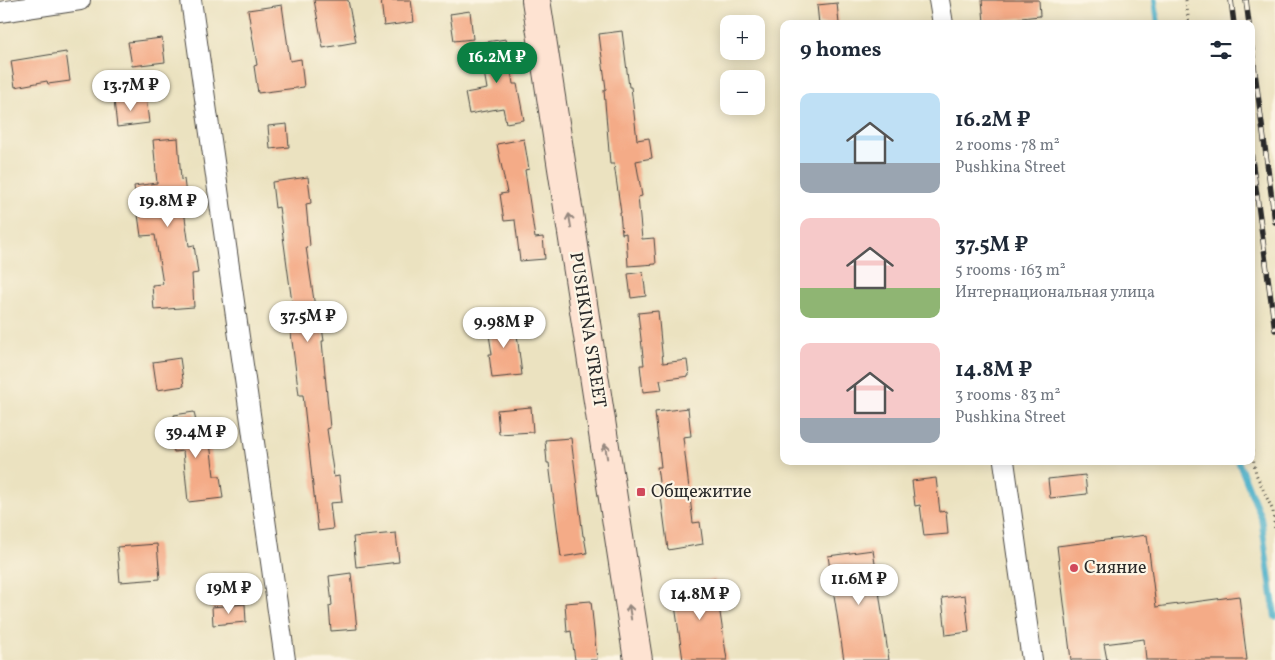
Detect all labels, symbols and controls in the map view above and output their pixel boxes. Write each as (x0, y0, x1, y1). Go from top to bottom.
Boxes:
map controls (720, 15, 765, 115)
button: + (720, 15, 765, 60)
text: 9 homes (800, 36, 881, 65)
icon: filters (1207, 36, 1235, 64)
pin: 16.2M ₽ (451, 42, 543, 84)
text: 16.2M ₽ (468, 47, 526, 69)
pin: 13.7M ₽ (85, 70, 177, 112)
button: − (720, 70, 765, 115)
text: 13.7M ₽ (103, 75, 159, 97)
text: 16.2M ₽ (955, 106, 1031, 135)
icon: home (840, 113, 900, 173)
text: 2 rooms · 78 m² (955, 135, 1060, 157)
text: Pushkina Street (955, 157, 1066, 179)
pin: 19.8M ₽ (122, 186, 214, 228)
text: 19.8M ₽ (139, 191, 197, 213)
one-way arrow (565, 214, 575, 230)
text: 37.5M ₽ (955, 231, 1028, 260)
icon: home (840, 238, 900, 298)
street label: PUSHKINA STREET (562, 250, 612, 410)
text: 5 rooms · 163 m² (955, 260, 1066, 282)
text: Интернациональная улица (955, 282, 1155, 304)
pin: 37.5M ₽ (262, 300, 354, 343)
text: 37.5M ₽ (280, 306, 336, 328)
pin: 9.98M ₽ (458, 306, 550, 349)
text: 9.98M ₽ (474, 312, 534, 334)
text: 14.8M ₽ (955, 356, 1032, 385)
icon: home (840, 363, 900, 423)
text: 3 rooms · 83 m² (955, 385, 1060, 407)
text: Pushkina Street (955, 407, 1066, 429)
pin: 39.4M ₽ (150, 416, 242, 459)
text: 39.4M ₽ (166, 422, 226, 444)
one-way arrow (600, 444, 610, 460)
place label: Общежитие (651, 480, 752, 505)
marker: Общежитие (635, 486, 647, 498)
place label: Сияние (1084, 556, 1147, 581)
marker: Сияние (1068, 562, 1080, 574)
pin: 11.6M ₽ (813, 564, 905, 606)
text: 11.6M ₽ (831, 569, 887, 591)
pin: 19M ₽ (194, 572, 264, 615)
text: 19M ₽ (207, 578, 251, 600)
pin: 14.8M ₽ (654, 578, 746, 621)
text: 14.8M ₽ (670, 584, 730, 606)
one-way arrow (625, 604, 635, 620)

